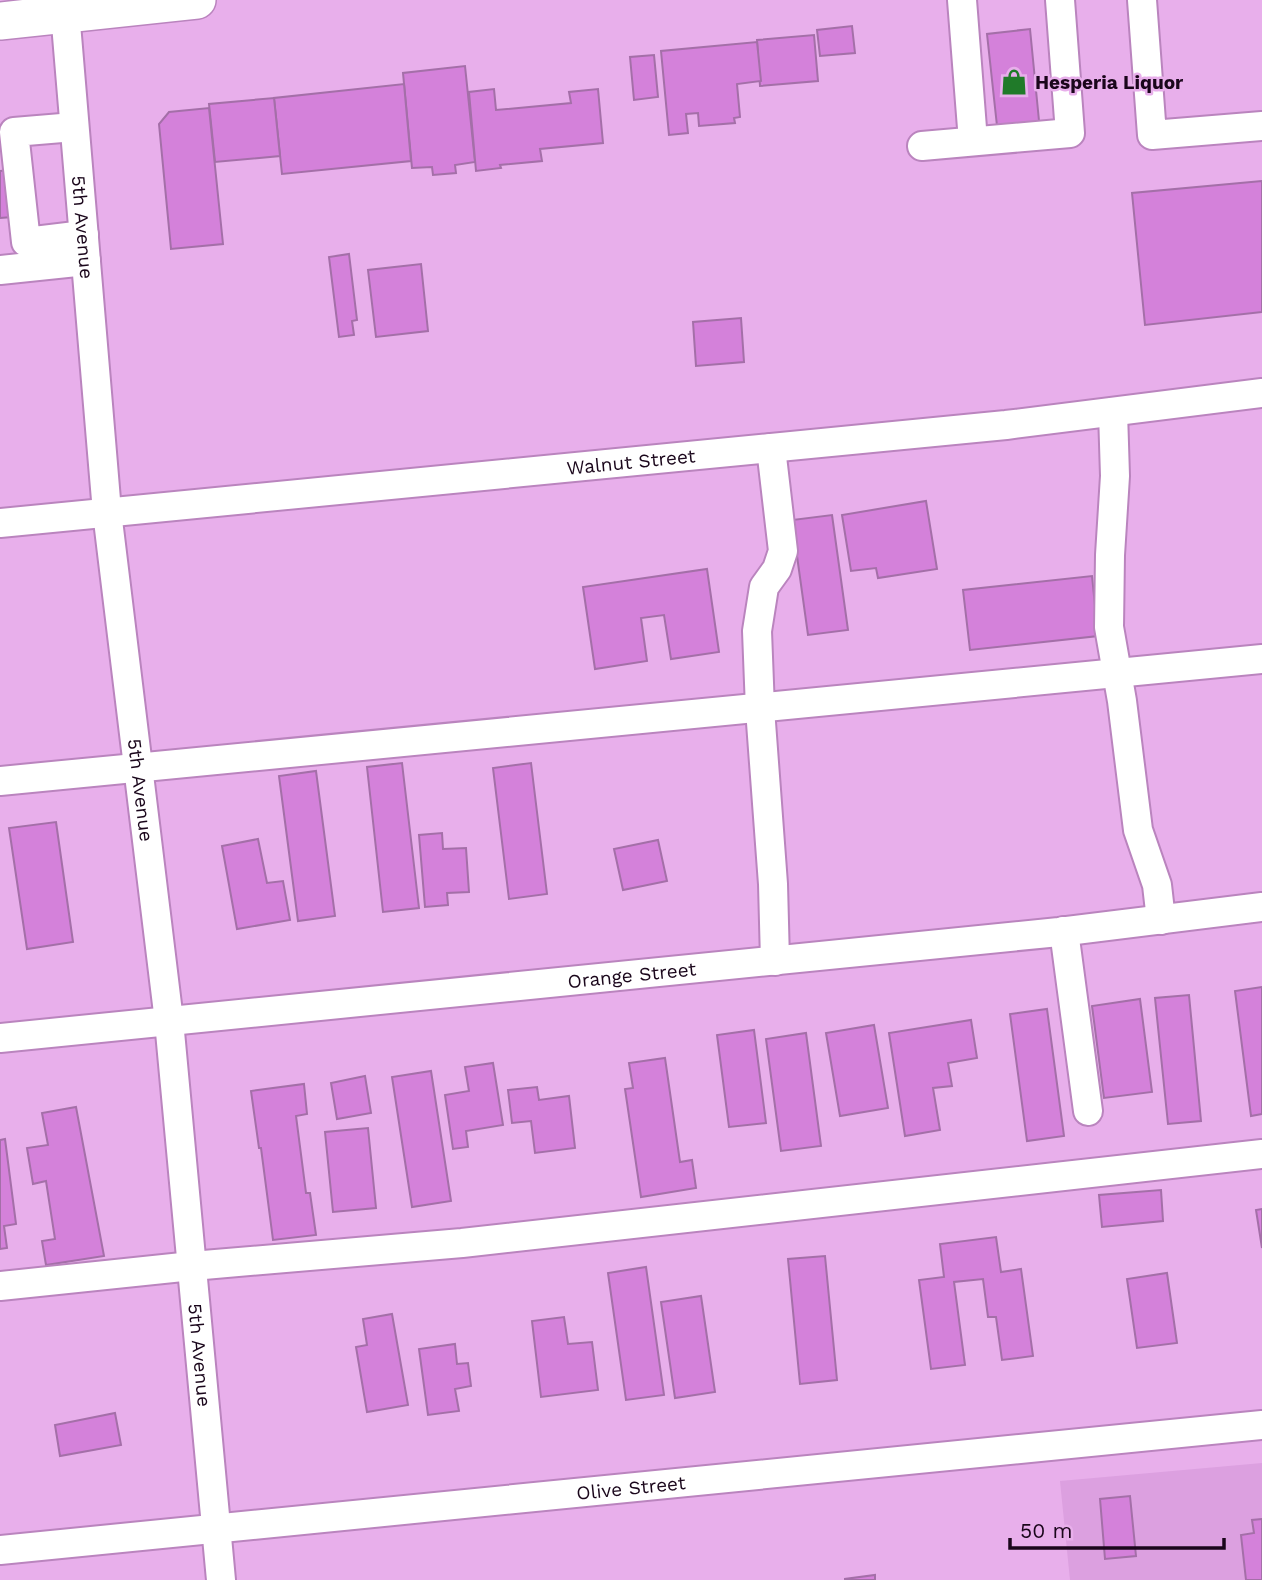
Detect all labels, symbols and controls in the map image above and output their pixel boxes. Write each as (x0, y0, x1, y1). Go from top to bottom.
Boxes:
shop icon: Hesperia Liquor (999, 67, 1029, 97)
place label: Hesperia Liquor (1035, 71, 1184, 94)
street label: 5th Avenue (67, 175, 98, 280)
street label: Walnut Street (566, 444, 697, 480)
street label: 5th Avenue (123, 737, 158, 843)
street label: Orange Street (567, 957, 697, 993)
street label: 5th Avenue (183, 1302, 216, 1408)
street label: Olive Street (575, 1471, 687, 1505)
scale bar (1010, 1506, 1224, 1550)
text: 50 m (1020, 1518, 1072, 1543)

